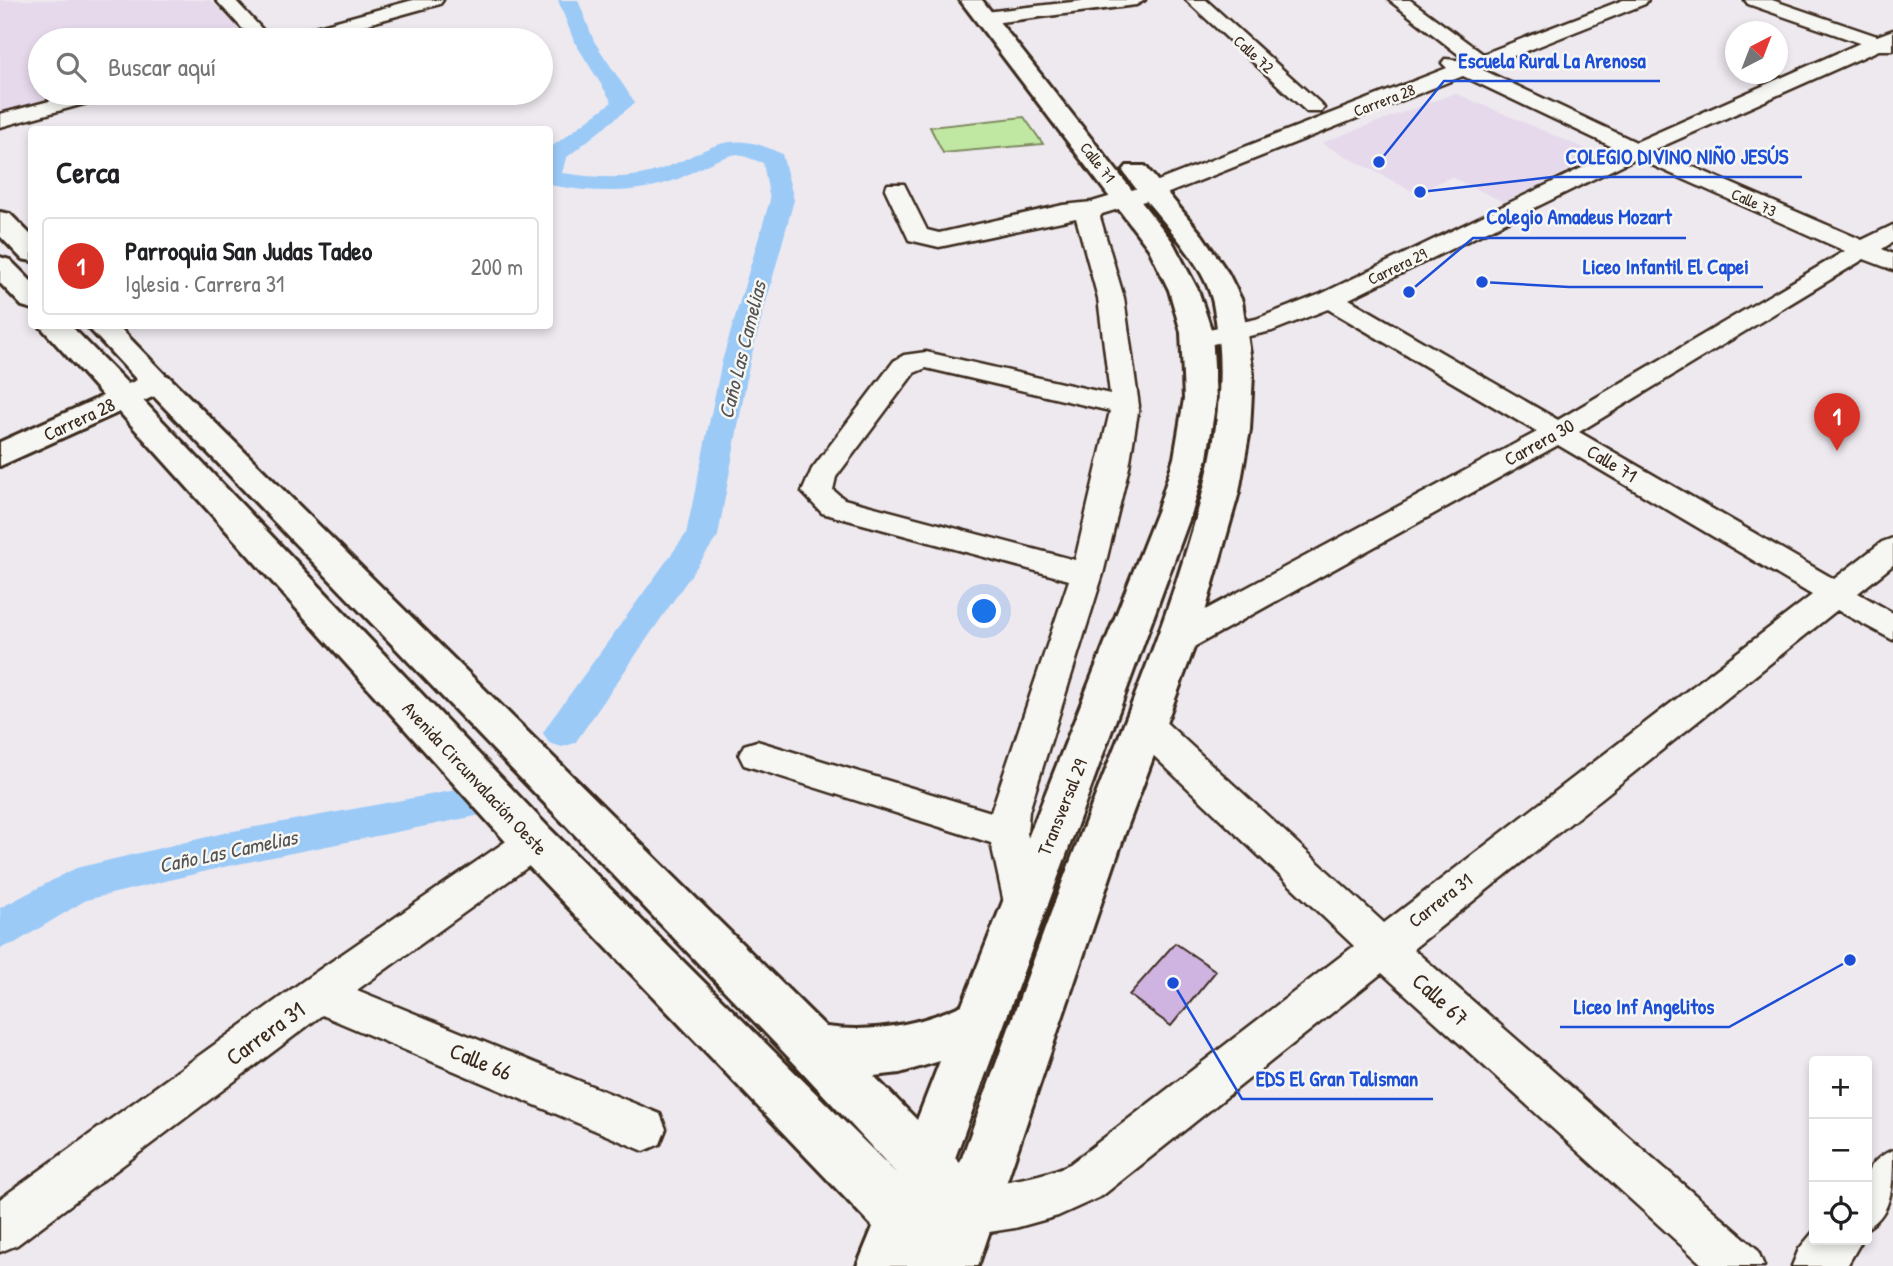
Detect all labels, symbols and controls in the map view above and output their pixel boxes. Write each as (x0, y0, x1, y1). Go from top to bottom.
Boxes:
north arrow (1725, 21, 1788, 84)
search box (28, 28, 553, 105)
street label: Calle 72 (1229, 30, 1279, 78)
callout: Escuela Rural La Arenosa (1444, 39, 1660, 81)
text: Escuela Rural La Arenosa (1458, 46, 1646, 75)
icon: search (52, 48, 90, 86)
text: Buscar aquí (108, 49, 216, 84)
street label: Carrera 28 (1350, 78, 1418, 122)
callout: COLEGIO DIVINO NIÑO JESÚS (1552, 135, 1802, 177)
street label: Calle 71 (1075, 137, 1121, 187)
text: COLEGIO DIVINO NIÑO JESÚS (1566, 142, 1789, 171)
text: Cerca (56, 152, 119, 192)
street label: Calle 73 (1728, 182, 1780, 222)
callout: Colegio Amadeus Mozart (1473, 196, 1686, 238)
text: Colegio Amadeus Mozart (1486, 202, 1672, 232)
text: Parroquia San Judas Tadeo (125, 233, 372, 268)
street label: Carrera 29 (1364, 242, 1430, 290)
callout: Liceo Infantil El Capei (1569, 245, 1763, 287)
text: 1 (77, 251, 85, 282)
text: 200 m (471, 251, 523, 282)
text: Liceo Infantil El Capei (1583, 252, 1749, 282)
text: Iglesia · Carrera 31 (125, 268, 284, 299)
water label: Caño Las Camelias (711, 276, 774, 422)
street label: Carrera 28 (39, 391, 119, 447)
pin: 1 (1814, 393, 1860, 451)
street label: Carrera 30 (1499, 412, 1579, 472)
street label: Calle 71 (1582, 438, 1642, 488)
your location (967, 594, 1001, 628)
street label: Avenida Circunvalación Oeste (397, 695, 553, 861)
street label: Transversal 29 (1031, 755, 1093, 859)
water label: Caño Las Camelias (156, 822, 302, 880)
street label: Carrera 31 (1403, 867, 1477, 933)
street label: Calle 67 (1406, 965, 1476, 1033)
callout: Liceo Inf Angelitos (1560, 985, 1729, 1027)
text: Liceo Inf Angelitos (1574, 992, 1714, 1022)
street label: Carrera 31 (219, 994, 311, 1072)
street label: Calle 66 (445, 1035, 517, 1087)
map controls (1809, 1056, 1872, 1245)
button: + (1809, 1056, 1872, 1119)
callout: EDS El Gran Talisman (1242, 1057, 1433, 1099)
text: EDS El Gran Talisman (1256, 1064, 1418, 1093)
button: − (1809, 1119, 1872, 1182)
button: locate (1809, 1182, 1872, 1245)

